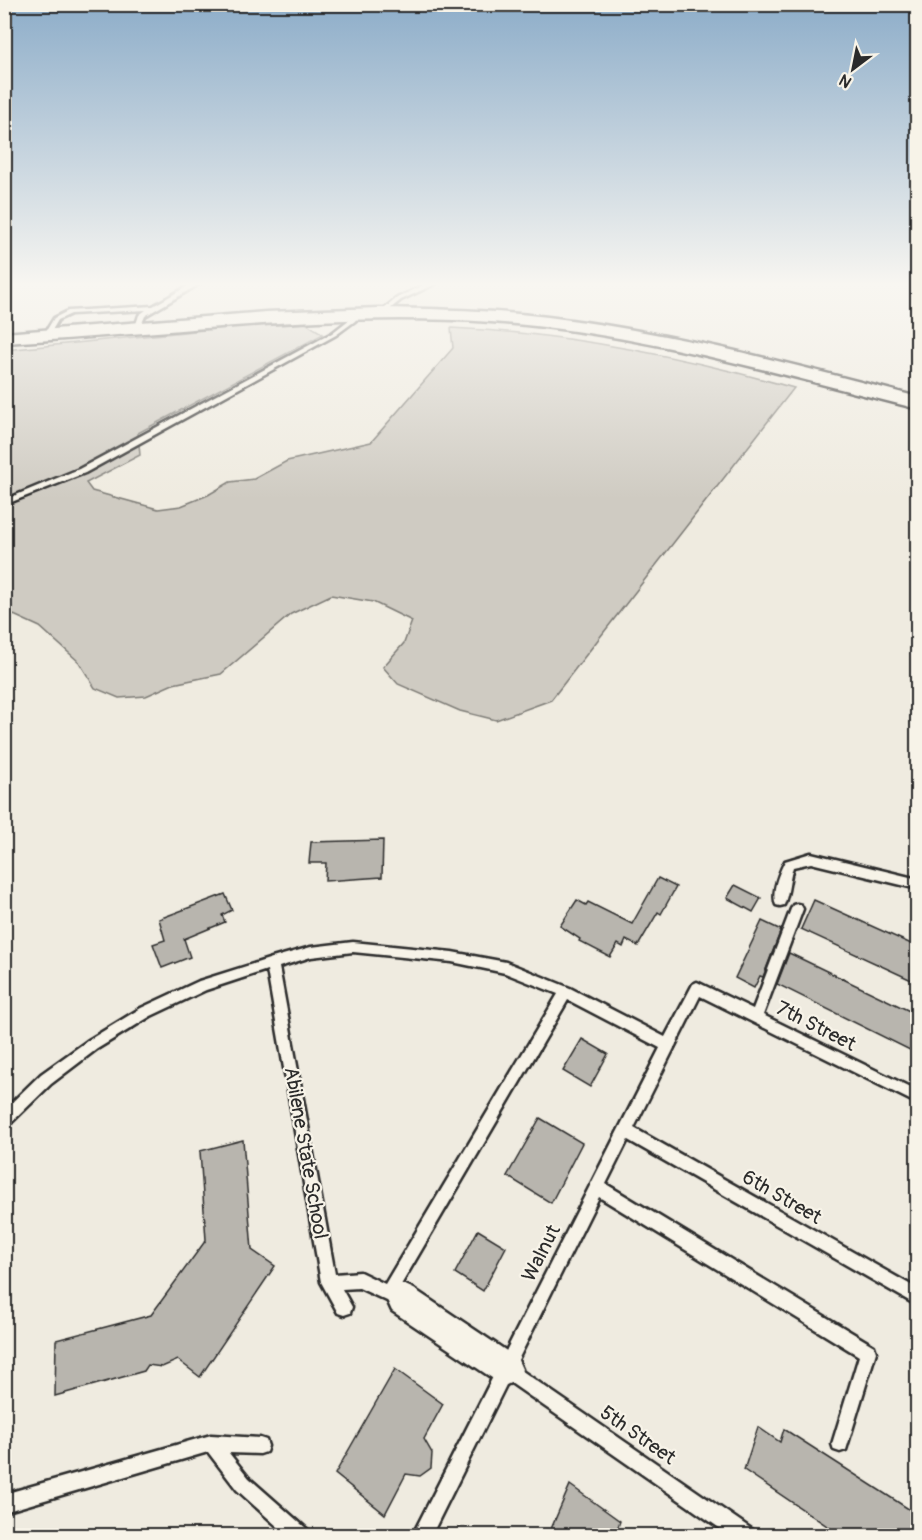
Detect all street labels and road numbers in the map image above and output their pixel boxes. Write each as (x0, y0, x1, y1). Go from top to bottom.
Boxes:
street label: 7th Street (772, 995, 861, 1057)
street label: Abilene State School (279, 1065, 333, 1241)
street label: 6th Street (738, 1164, 827, 1230)
street label: Walnut (516, 1220, 566, 1286)
street label: 5th Street (595, 1400, 682, 1471)

